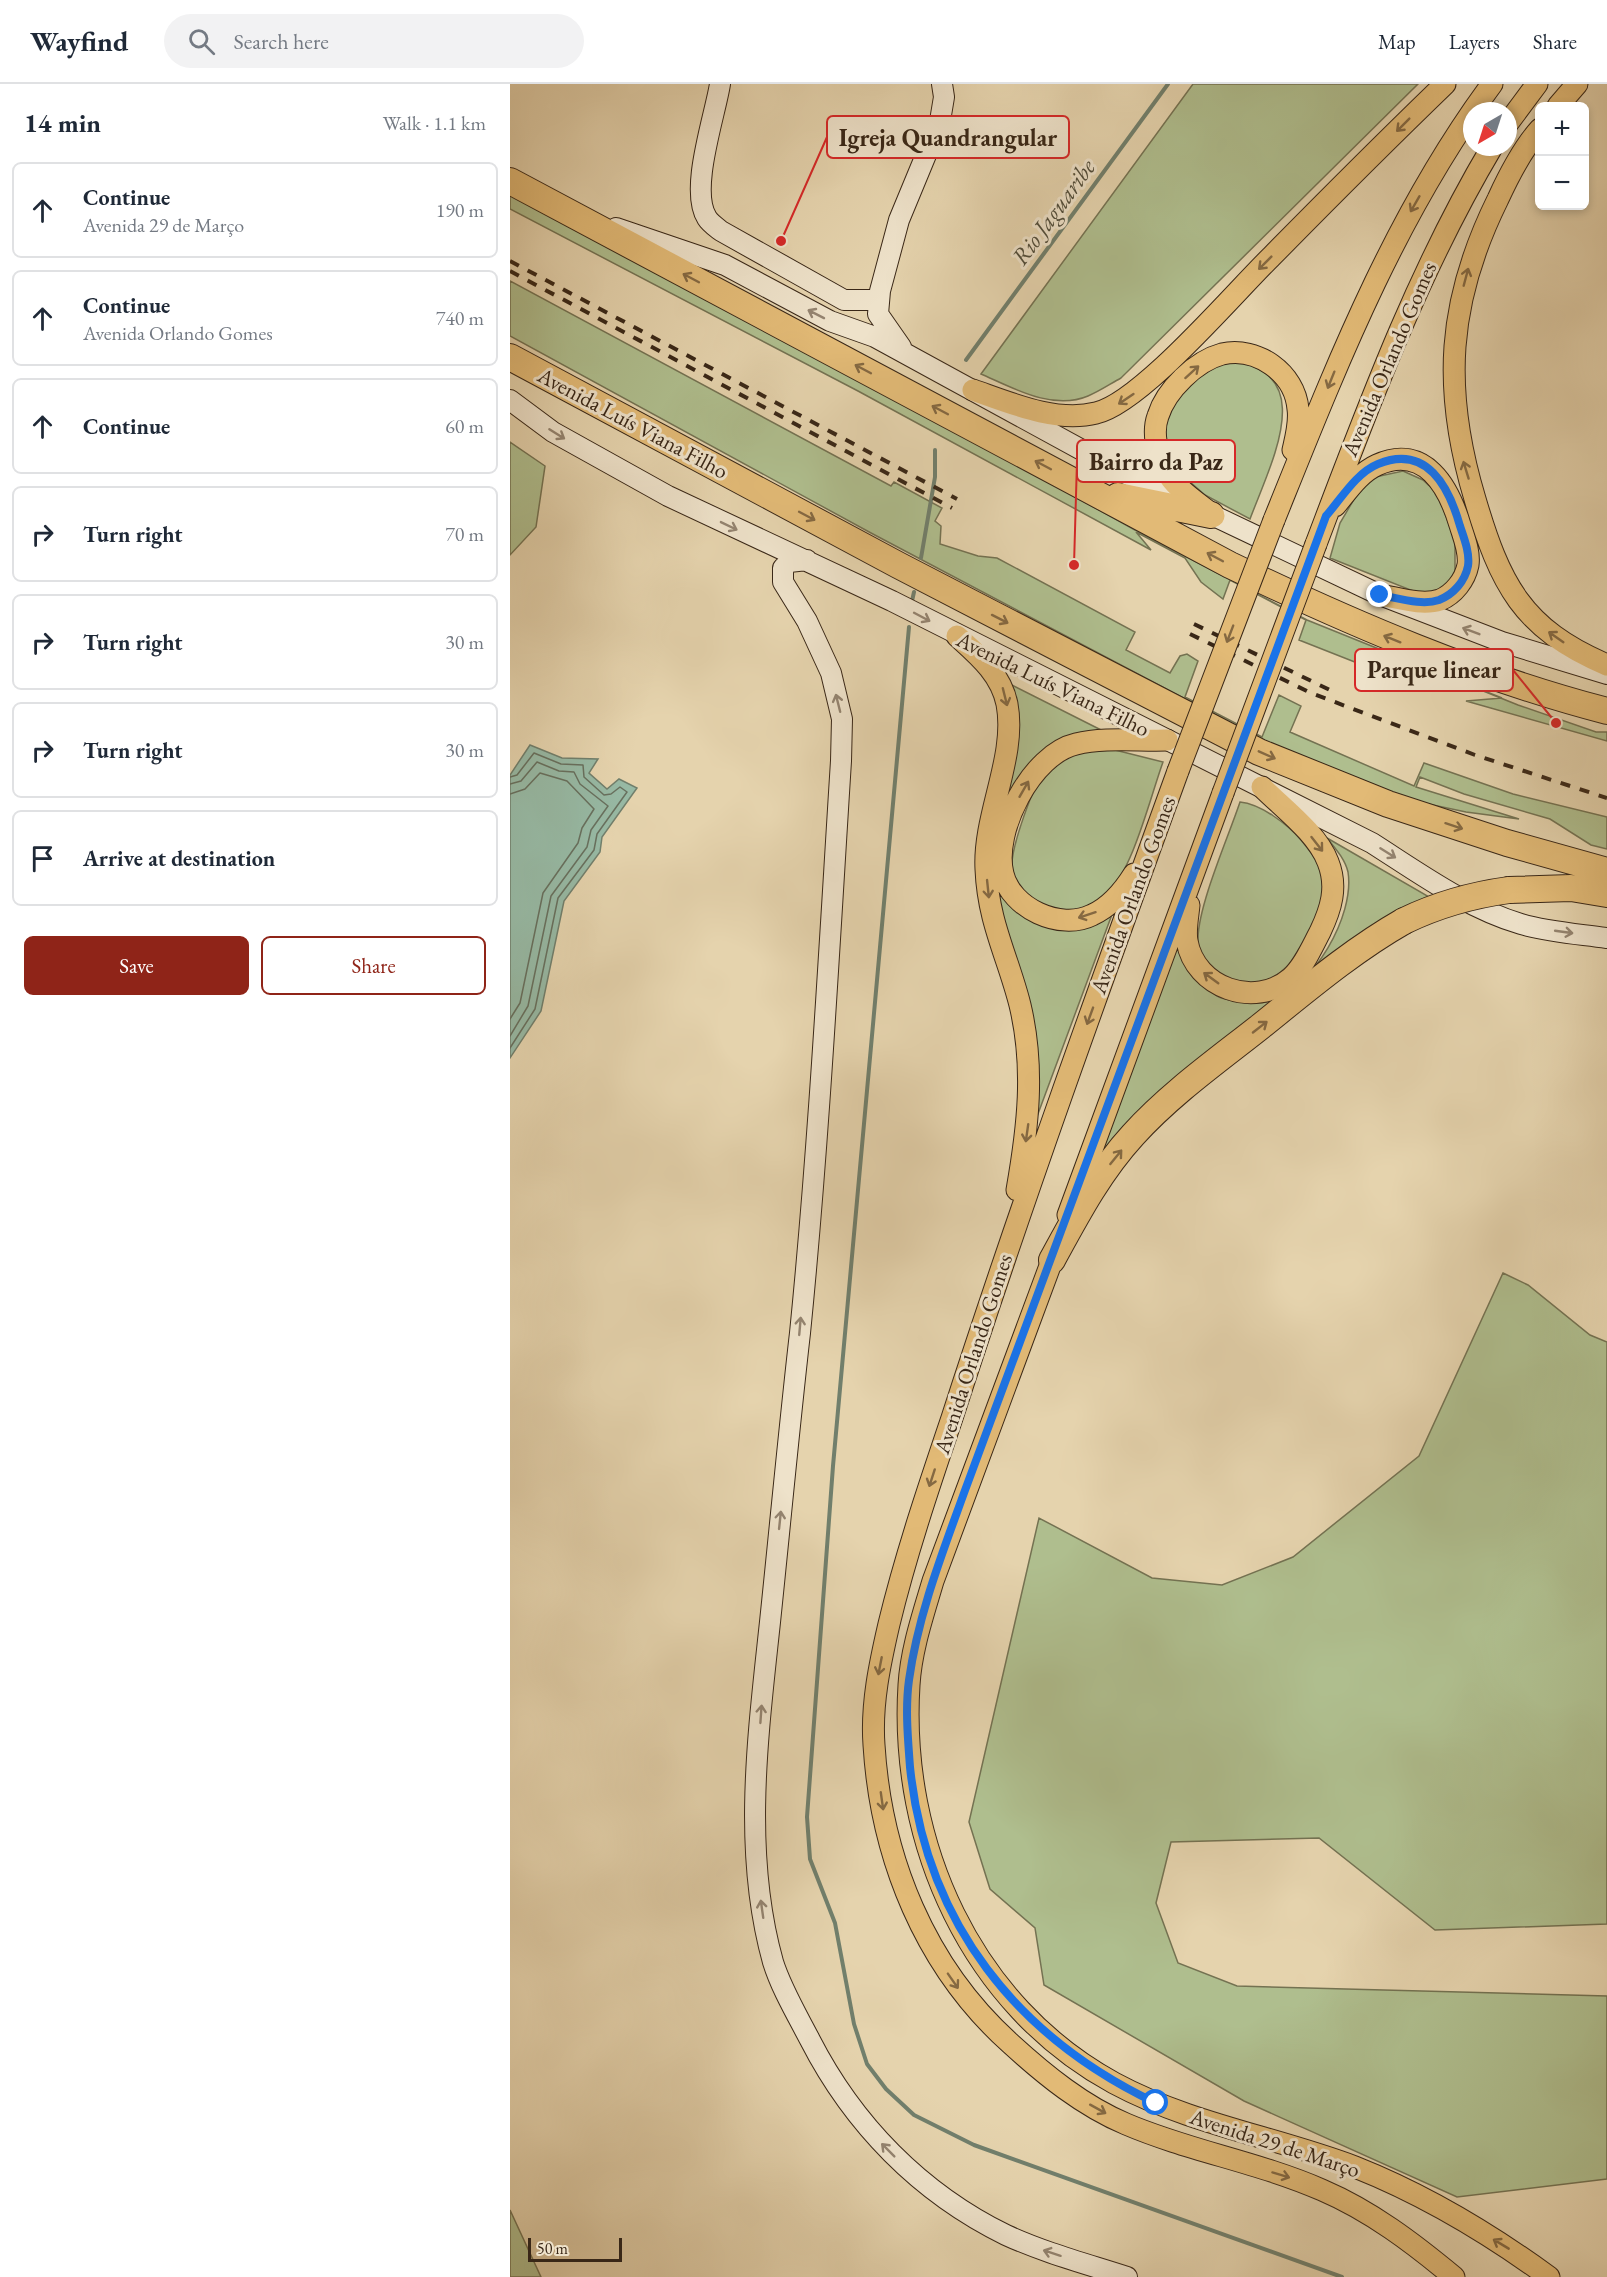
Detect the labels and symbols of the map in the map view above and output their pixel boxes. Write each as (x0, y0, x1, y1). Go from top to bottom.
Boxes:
north arrow (1463, 102, 1517, 156)
callout: Igreja Quandrangular (827, 116, 1069, 158)
one-way arrow (1396, 117, 1411, 132)
text: Igreja Quandrangular (839, 122, 1057, 154)
water label: Rio Jaguaribe (1004, 152, 1102, 271)
one-way arrow (1409, 195, 1421, 212)
one-way arrow (1258, 255, 1272, 270)
street label: Avenida Orlando Gomes (1335, 257, 1443, 462)
one-way arrow (1461, 268, 1473, 287)
one-way arrow (683, 272, 700, 284)
one-way arrow (807, 307, 825, 319)
street label: Avenida Luís Viana Filho (532, 360, 733, 485)
one-way arrow (855, 363, 872, 375)
one-way arrow (1184, 365, 1199, 379)
one-way arrow (1325, 370, 1336, 388)
one-way arrow (1118, 393, 1134, 405)
one-way arrow (931, 404, 949, 415)
one-way arrow (548, 429, 565, 441)
callout: Bairro da Paz (1077, 440, 1235, 482)
text: Bairro da Paz (1089, 446, 1223, 477)
one-way arrow (1035, 459, 1053, 470)
one-way arrow (1460, 461, 1471, 480)
one-way arrow (797, 511, 815, 522)
one-way arrow (720, 520, 738, 532)
one-way arrow (1207, 551, 1225, 562)
route end (1366, 581, 1392, 607)
one-way arrow (912, 612, 930, 623)
one-way arrow (991, 613, 1009, 625)
street label: Avenida Luís Viana Filho (951, 624, 1154, 743)
one-way arrow (1224, 624, 1235, 642)
one-way arrow (1462, 624, 1481, 635)
one-way arrow (1548, 631, 1564, 643)
one-way arrow (1384, 633, 1402, 644)
callout: Parque linear (1355, 649, 1513, 691)
text: Parque linear (1367, 654, 1501, 686)
one-way arrow (999, 687, 1011, 706)
one-way arrow (832, 694, 843, 713)
one-way arrow (1258, 750, 1276, 762)
one-way arrow (1018, 781, 1030, 798)
street label: Avenida Orlando Gomes (1083, 792, 1182, 999)
one-way arrow (1444, 821, 1463, 832)
one-way arrow (1310, 836, 1323, 852)
one-way arrow (1379, 847, 1396, 859)
one-way arrow (982, 879, 993, 899)
one-way arrow (1078, 910, 1097, 921)
one-way arrow (1553, 927, 1573, 938)
one-way arrow (1203, 972, 1219, 984)
one-way arrow (1084, 1006, 1095, 1025)
one-way arrow (1252, 1020, 1268, 1033)
one-way arrow (1021, 1123, 1032, 1142)
one-way arrow (1109, 1149, 1122, 1165)
street label: Avenida Orlando Gomes (927, 1250, 1019, 1459)
one-way arrow (795, 1317, 806, 1337)
one-way arrow (926, 1469, 937, 1488)
one-way arrow (775, 1511, 786, 1531)
one-way arrow (874, 1656, 885, 1675)
one-way arrow (755, 1705, 766, 1725)
one-way arrow (876, 1791, 887, 1811)
one-way arrow (757, 1899, 768, 1919)
one-way arrow (947, 1972, 959, 1988)
route start (1142, 2089, 1168, 2115)
street label: Avenida 29 de Março (1185, 2102, 1364, 2184)
one-way arrow (1089, 2103, 1106, 2115)
one-way arrow (880, 2143, 895, 2158)
one-way arrow (1271, 2170, 1290, 2181)
scale bar (528, 2235, 622, 2262)
one-way arrow (1493, 2238, 1510, 2250)
one-way arrow (1043, 2246, 1062, 2257)

